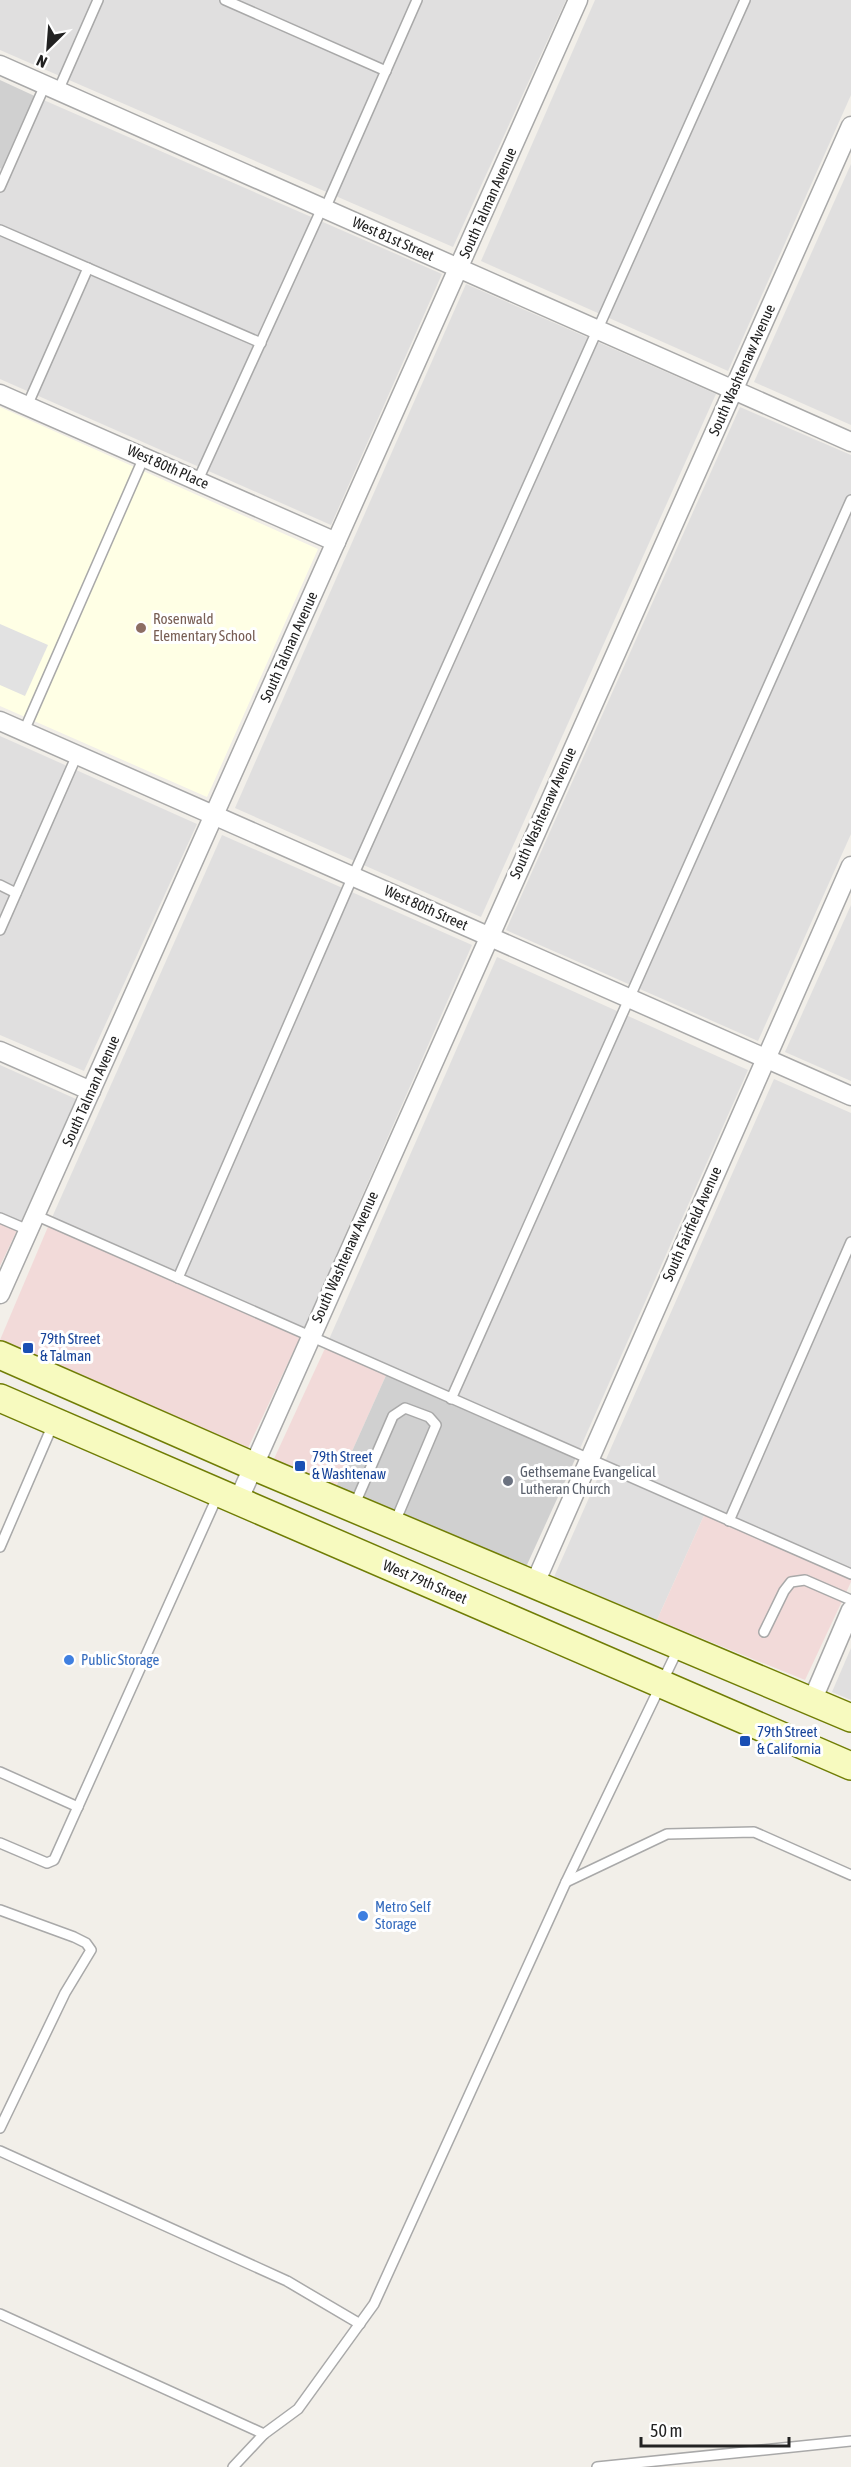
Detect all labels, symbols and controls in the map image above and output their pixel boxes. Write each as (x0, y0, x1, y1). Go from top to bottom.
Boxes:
north arrow (18, 18, 78, 78)
text: N (34, 51, 50, 72)
street label: South Talman Avenue (456, 145, 520, 261)
street label: West 81st Street (350, 213, 437, 264)
street label: South Washtenaw Avenue (705, 301, 778, 438)
street label: West 80th Place (125, 441, 212, 492)
street label: South Talman Avenue (257, 589, 321, 705)
place label: Rosenwald Elementary School (153, 610, 256, 644)
marker: Rosenwald Elementary School (134, 621, 148, 635)
street label: South Washtenaw Avenue (506, 744, 579, 881)
street label: West 80th Street (382, 882, 471, 934)
street label: South Talman Avenue (59, 1033, 123, 1149)
street label: South Fairfield Avenue (659, 1164, 725, 1284)
street label: South Washtenaw Avenue (308, 1188, 381, 1325)
place label: 79th Street & Talman (40, 1330, 101, 1364)
marker: 79th Street & Talman (21, 1341, 35, 1355)
place label: 79th Street & Washtenaw (312, 1448, 386, 1482)
marker: 79th Street & Washtenaw (293, 1459, 307, 1473)
place label: Gethsemane Evangelical Lutheran Church (520, 1463, 656, 1497)
marker: Gethsemane Evangelical Lutheran Church (501, 1474, 515, 1488)
street label: West 79th Street (381, 1556, 470, 1607)
place label: Public Storage (81, 1651, 160, 1668)
marker: Public Storage (62, 1653, 76, 1667)
place label: 79th Street & California (757, 1723, 821, 1757)
marker: 79th Street & California (738, 1734, 752, 1748)
place label: Metro Self Storage (375, 1898, 431, 1932)
marker: Metro Self Storage (356, 1909, 370, 1923)
scale bar (641, 2410, 790, 2448)
text: 50 m (650, 2420, 682, 2441)

